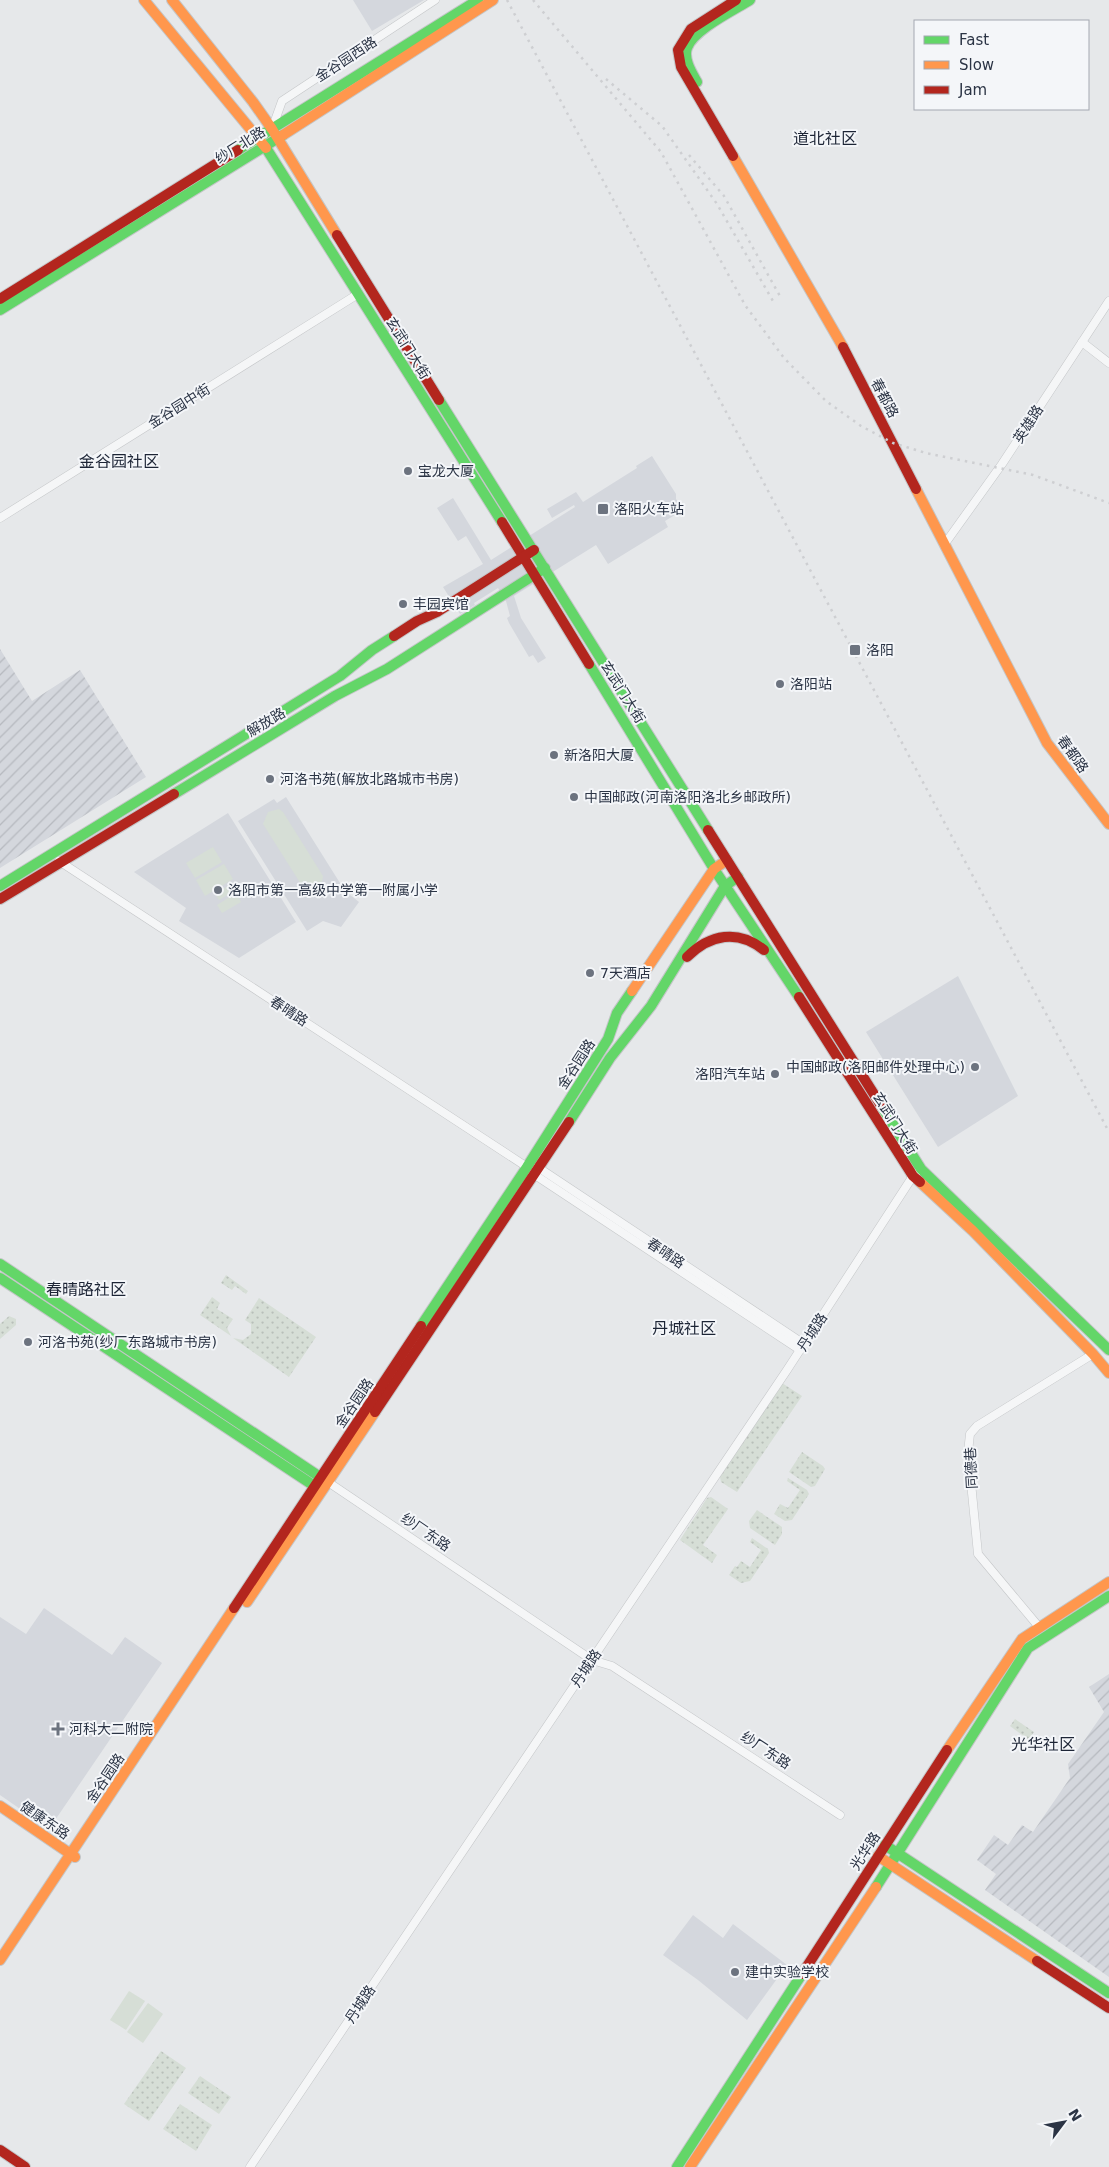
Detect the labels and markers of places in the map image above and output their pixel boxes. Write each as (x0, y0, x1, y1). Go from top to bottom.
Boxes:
place label: 宝龙大厦 (418, 463, 474, 479)
marker: 宝龙大厦 (402, 465, 414, 477)
place label: 洛阳火车站 (614, 501, 684, 517)
marker: 洛阳火车站 (596, 502, 610, 516)
place label: 丰园宾馆 (413, 596, 469, 612)
marker: 丰园宾馆 (397, 598, 409, 610)
place label: 洛阳 (866, 642, 894, 658)
marker: 洛阳 (848, 643, 862, 657)
place label: 洛阳站 (790, 676, 832, 692)
marker: 洛阳站 (774, 678, 786, 690)
place label: 新洛阳大厦 (564, 747, 634, 763)
marker: 新洛阳大厦 (548, 749, 560, 761)
place label: 河洛书苑(解放北路城市书房) (280, 771, 459, 787)
marker: 河洛书苑(解放北路城市书房) (264, 773, 276, 785)
place label: 中国邮政(河南洛阳洛北乡邮政所) (584, 789, 791, 805)
marker: 中国邮政(河南洛阳洛北乡邮政所) (568, 791, 580, 803)
place label: 洛阳市第一高级中学第一附属小学 (228, 882, 438, 898)
marker: 洛阳市第一高级中学第一附属小学 (212, 884, 224, 896)
place label: 7天酒店 (600, 965, 651, 981)
marker: 7天酒店 (584, 967, 596, 979)
place label: 中国邮政(洛阳邮件处理中心) (786, 1059, 965, 1075)
marker: 中国邮政(洛阳邮件处理中心) (969, 1061, 981, 1073)
place label: 洛阳汽车站 (695, 1066, 765, 1082)
marker: 洛阳汽车站 (769, 1068, 781, 1080)
place label: 河洛书苑(纱厂东路城市书房) (38, 1334, 217, 1350)
marker: 河洛书苑(纱厂东路城市书房) (22, 1336, 34, 1348)
place label: 河科大二附院 (69, 1721, 153, 1737)
marker: 河科大二附院 (51, 1722, 65, 1736)
place label: 建中实验学校 (745, 1964, 829, 1980)
marker: 建中实验学校 (729, 1966, 741, 1978)

